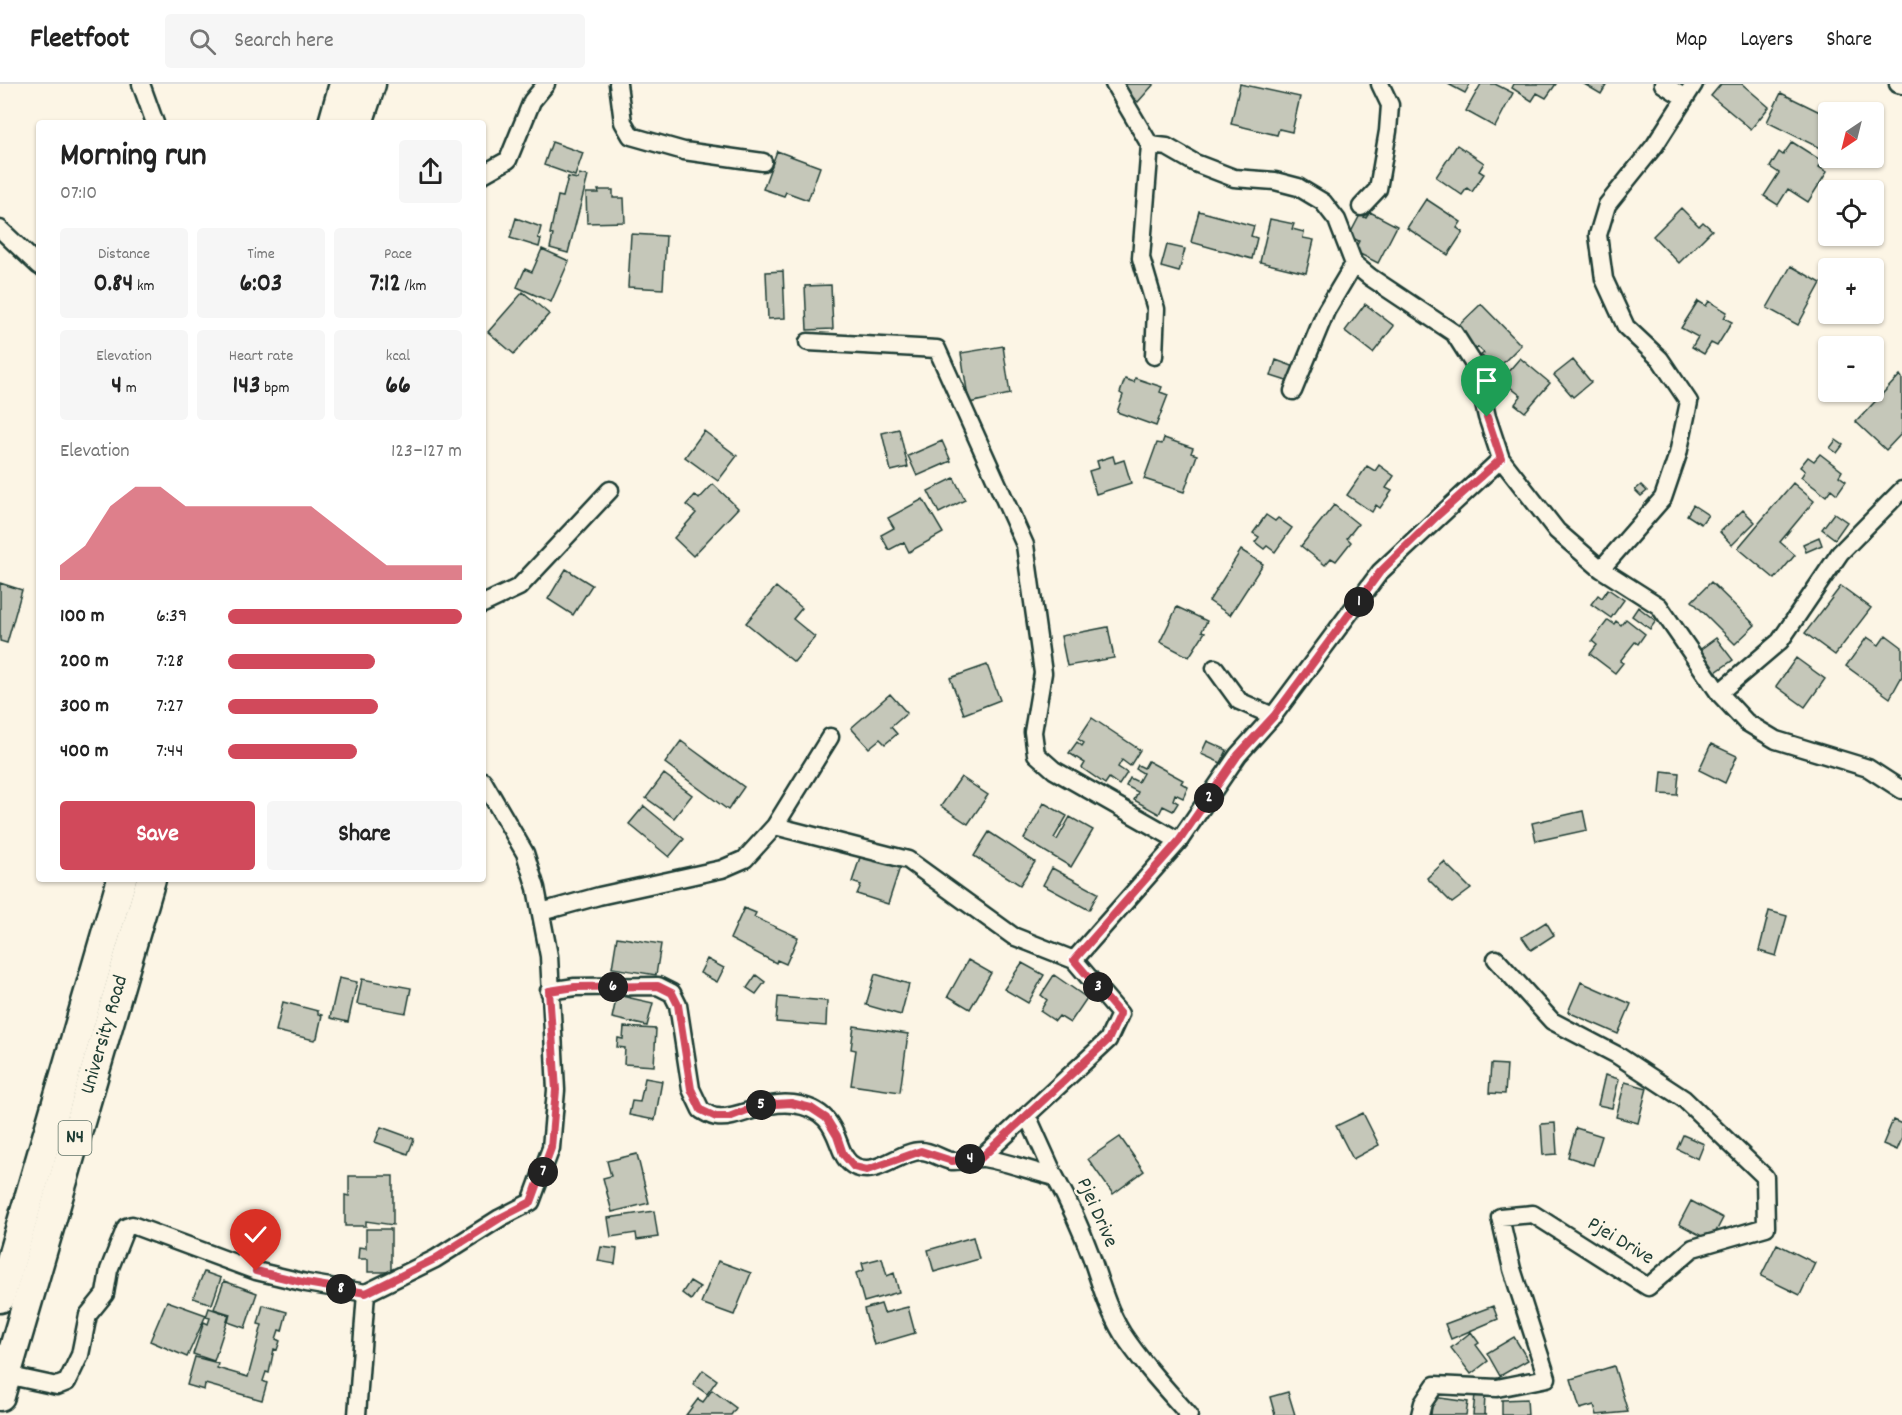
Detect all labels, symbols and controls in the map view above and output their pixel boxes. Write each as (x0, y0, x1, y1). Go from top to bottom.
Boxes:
search box (165, 14, 585, 68)
text: Fleetfoot (30, 21, 129, 61)
icon: search (186, 25, 219, 58)
text: Search here (234, 26, 334, 57)
text: Map (1676, 26, 1707, 56)
text: Layers (1740, 26, 1793, 56)
text: Share (1826, 26, 1872, 56)
north arrow (1818, 102, 1884, 168)
map controls (1818, 102, 1884, 402)
text: Morning run (60, 134, 207, 181)
button: share (399, 140, 462, 203)
text: 07:10 (60, 180, 97, 208)
button: locate (1818, 180, 1884, 246)
text: Distance (98, 243, 150, 266)
text: Time (247, 243, 275, 266)
text: Pace (384, 243, 412, 266)
button: + (1818, 258, 1884, 324)
text: 0.84 (94, 266, 133, 303)
text: 6:03 (240, 266, 282, 303)
text: 7:12 (369, 266, 401, 303)
text: km (133, 275, 154, 298)
text: /km (401, 275, 427, 298)
button: − (1818, 336, 1884, 402)
text: Elevation (96, 345, 152, 368)
text: Heart rate (229, 345, 293, 368)
text: kcal (386, 345, 410, 368)
pin (1461, 355, 1512, 417)
icon: arrive (1470, 364, 1503, 397)
text: 4 (111, 368, 122, 405)
text: 143 (233, 368, 261, 405)
text: 66 (385, 368, 411, 405)
text: m (122, 377, 137, 400)
text: bpm (261, 377, 290, 400)
text: Elevation (60, 438, 130, 466)
text: 123–127 m (391, 438, 462, 466)
pin: 1 (1344, 587, 1374, 617)
text: 1 (1357, 590, 1361, 613)
text: 100 m (60, 603, 105, 631)
text: 6:39 (156, 603, 187, 631)
text: 200 m (60, 648, 109, 676)
text: 7:28 (156, 648, 184, 676)
text: 300 m (60, 693, 109, 721)
text: 7:27 (156, 693, 183, 721)
text: 400 m (60, 738, 108, 766)
text: 7:44 (156, 738, 184, 766)
pin: 2 (1194, 783, 1224, 813)
text: 2 (1206, 786, 1213, 809)
button: Save (60, 801, 255, 870)
button: Share (267, 801, 462, 870)
street label: University Road (74, 972, 137, 1098)
pin: 6 (598, 972, 628, 1002)
pin: 3 (1083, 972, 1113, 1002)
text: 6 (609, 975, 617, 998)
text: 3 (1094, 975, 1102, 998)
pin: 5 (746, 1090, 776, 1120)
text: 5 (757, 1093, 765, 1116)
road number: N4 (58, 1121, 92, 1155)
pin: 4 (955, 1144, 985, 1174)
text: 4 (967, 1147, 973, 1170)
pin: 7 (528, 1157, 558, 1187)
text: 7 (540, 1160, 546, 1183)
street label: Pjei Drive (1067, 1173, 1125, 1253)
pin (230, 1209, 281, 1271)
street label: Pjei Drive (1581, 1210, 1659, 1274)
icon: check (239, 1218, 272, 1251)
pin: 8 (326, 1274, 356, 1304)
text: 8 (338, 1277, 344, 1300)

